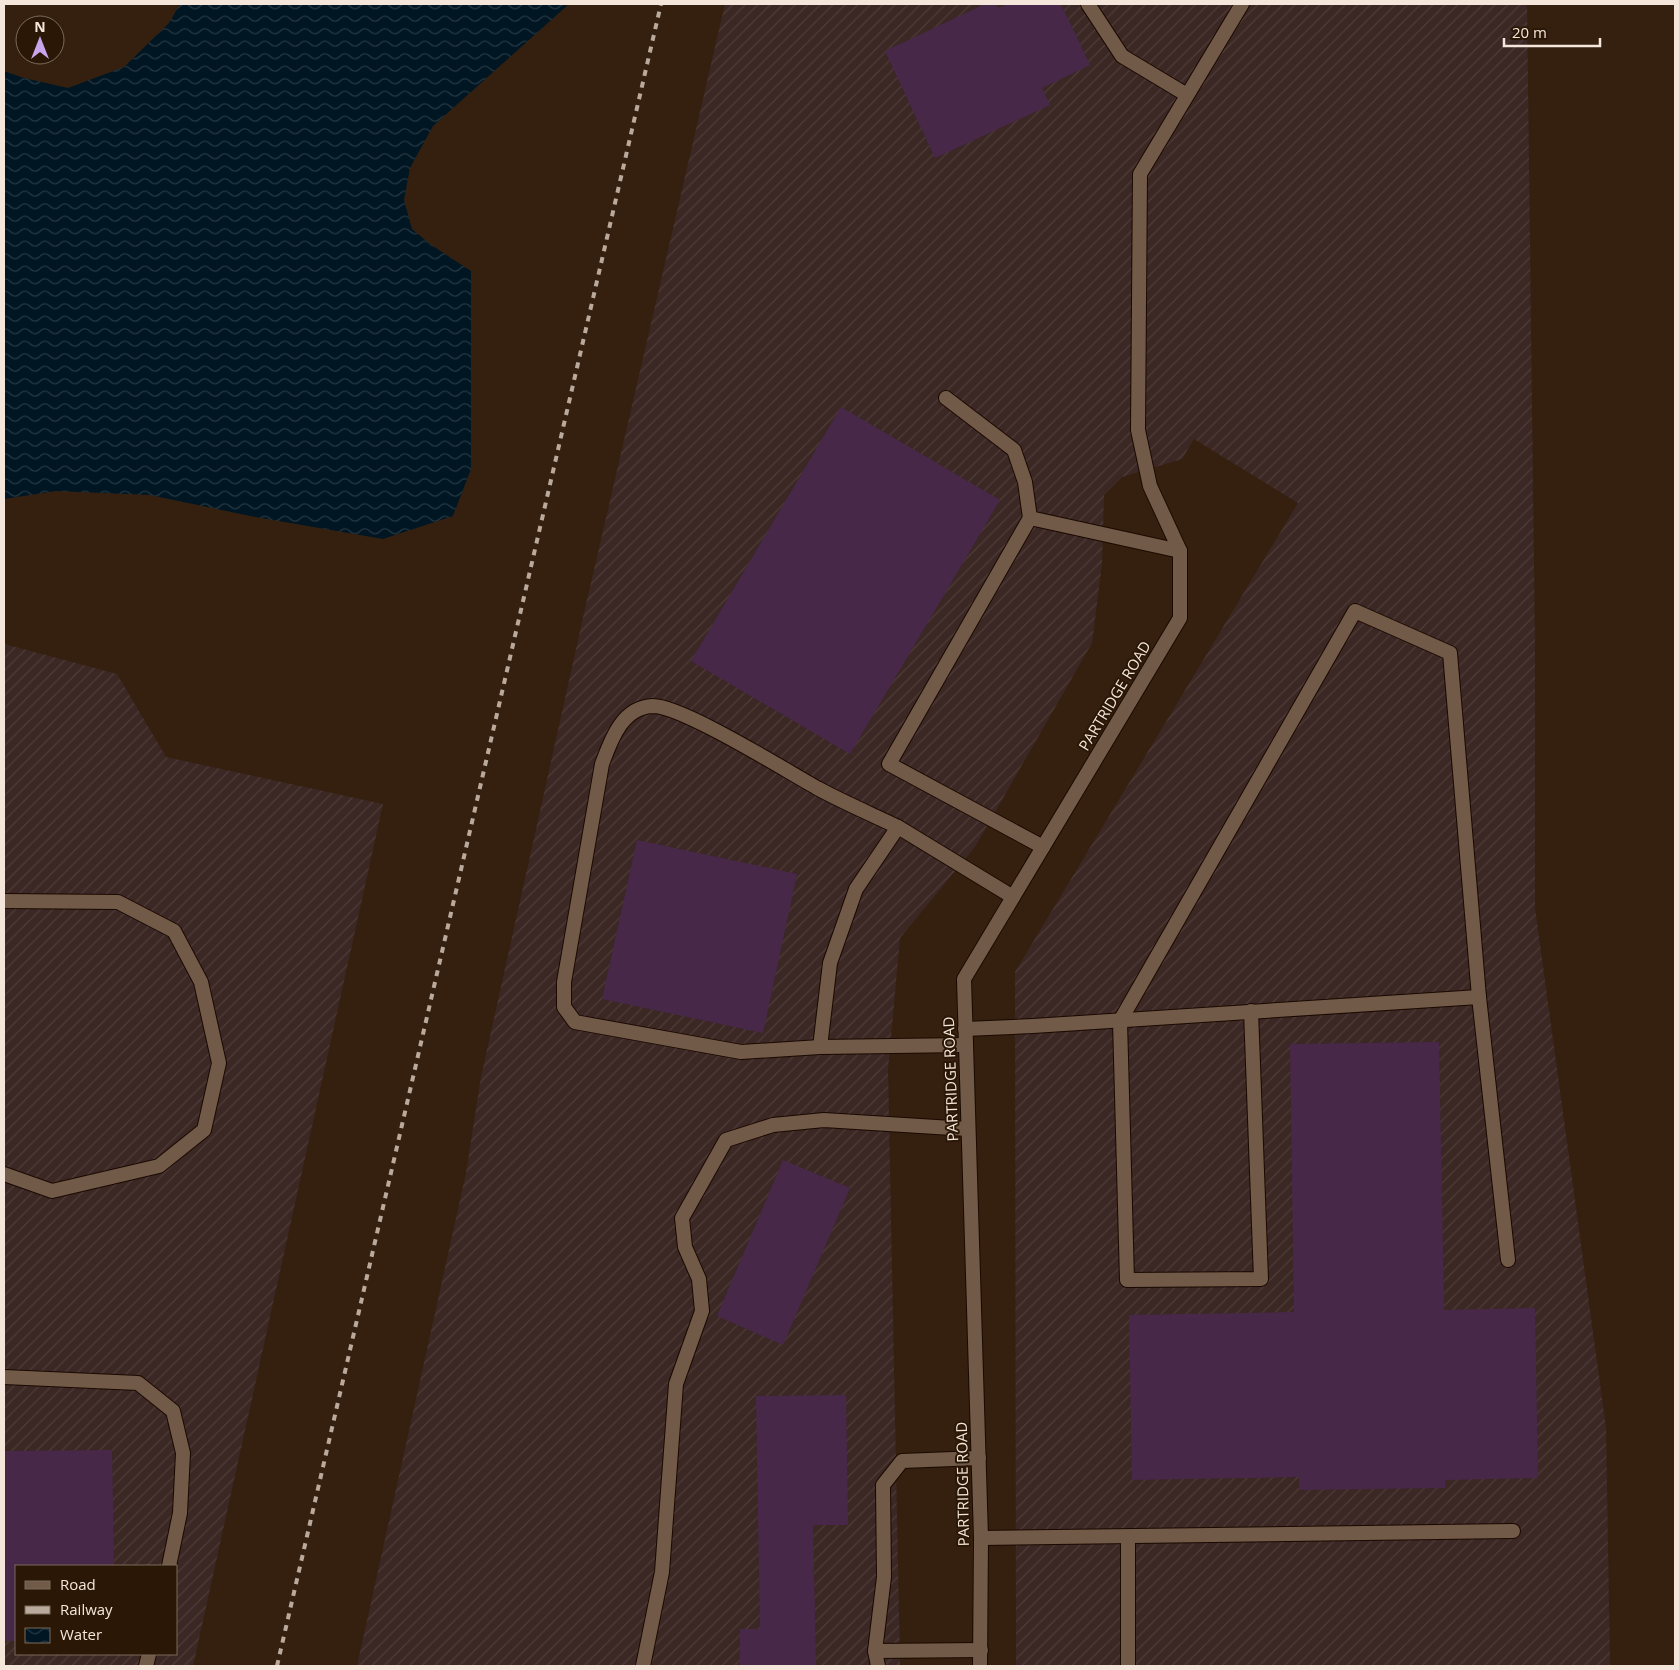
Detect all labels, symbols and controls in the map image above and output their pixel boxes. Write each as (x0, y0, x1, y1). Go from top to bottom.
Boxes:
north arrow (15, 15, 65, 65)
scale bar (1504, 15, 1600, 47)
text: N (34, 17, 46, 36)
text: 20 m (1512, 22, 1547, 42)
street label: PARTRIDGE ROAD (1073, 637, 1155, 754)
street label: PARTRIDGE ROAD (938, 1016, 962, 1142)
street label: PARTRIDGE ROAD (951, 1421, 973, 1547)
legend (15, 1565, 178, 1655)
text: Road (60, 1574, 96, 1594)
text: Railway (60, 1599, 113, 1619)
text: Water (60, 1624, 102, 1644)

